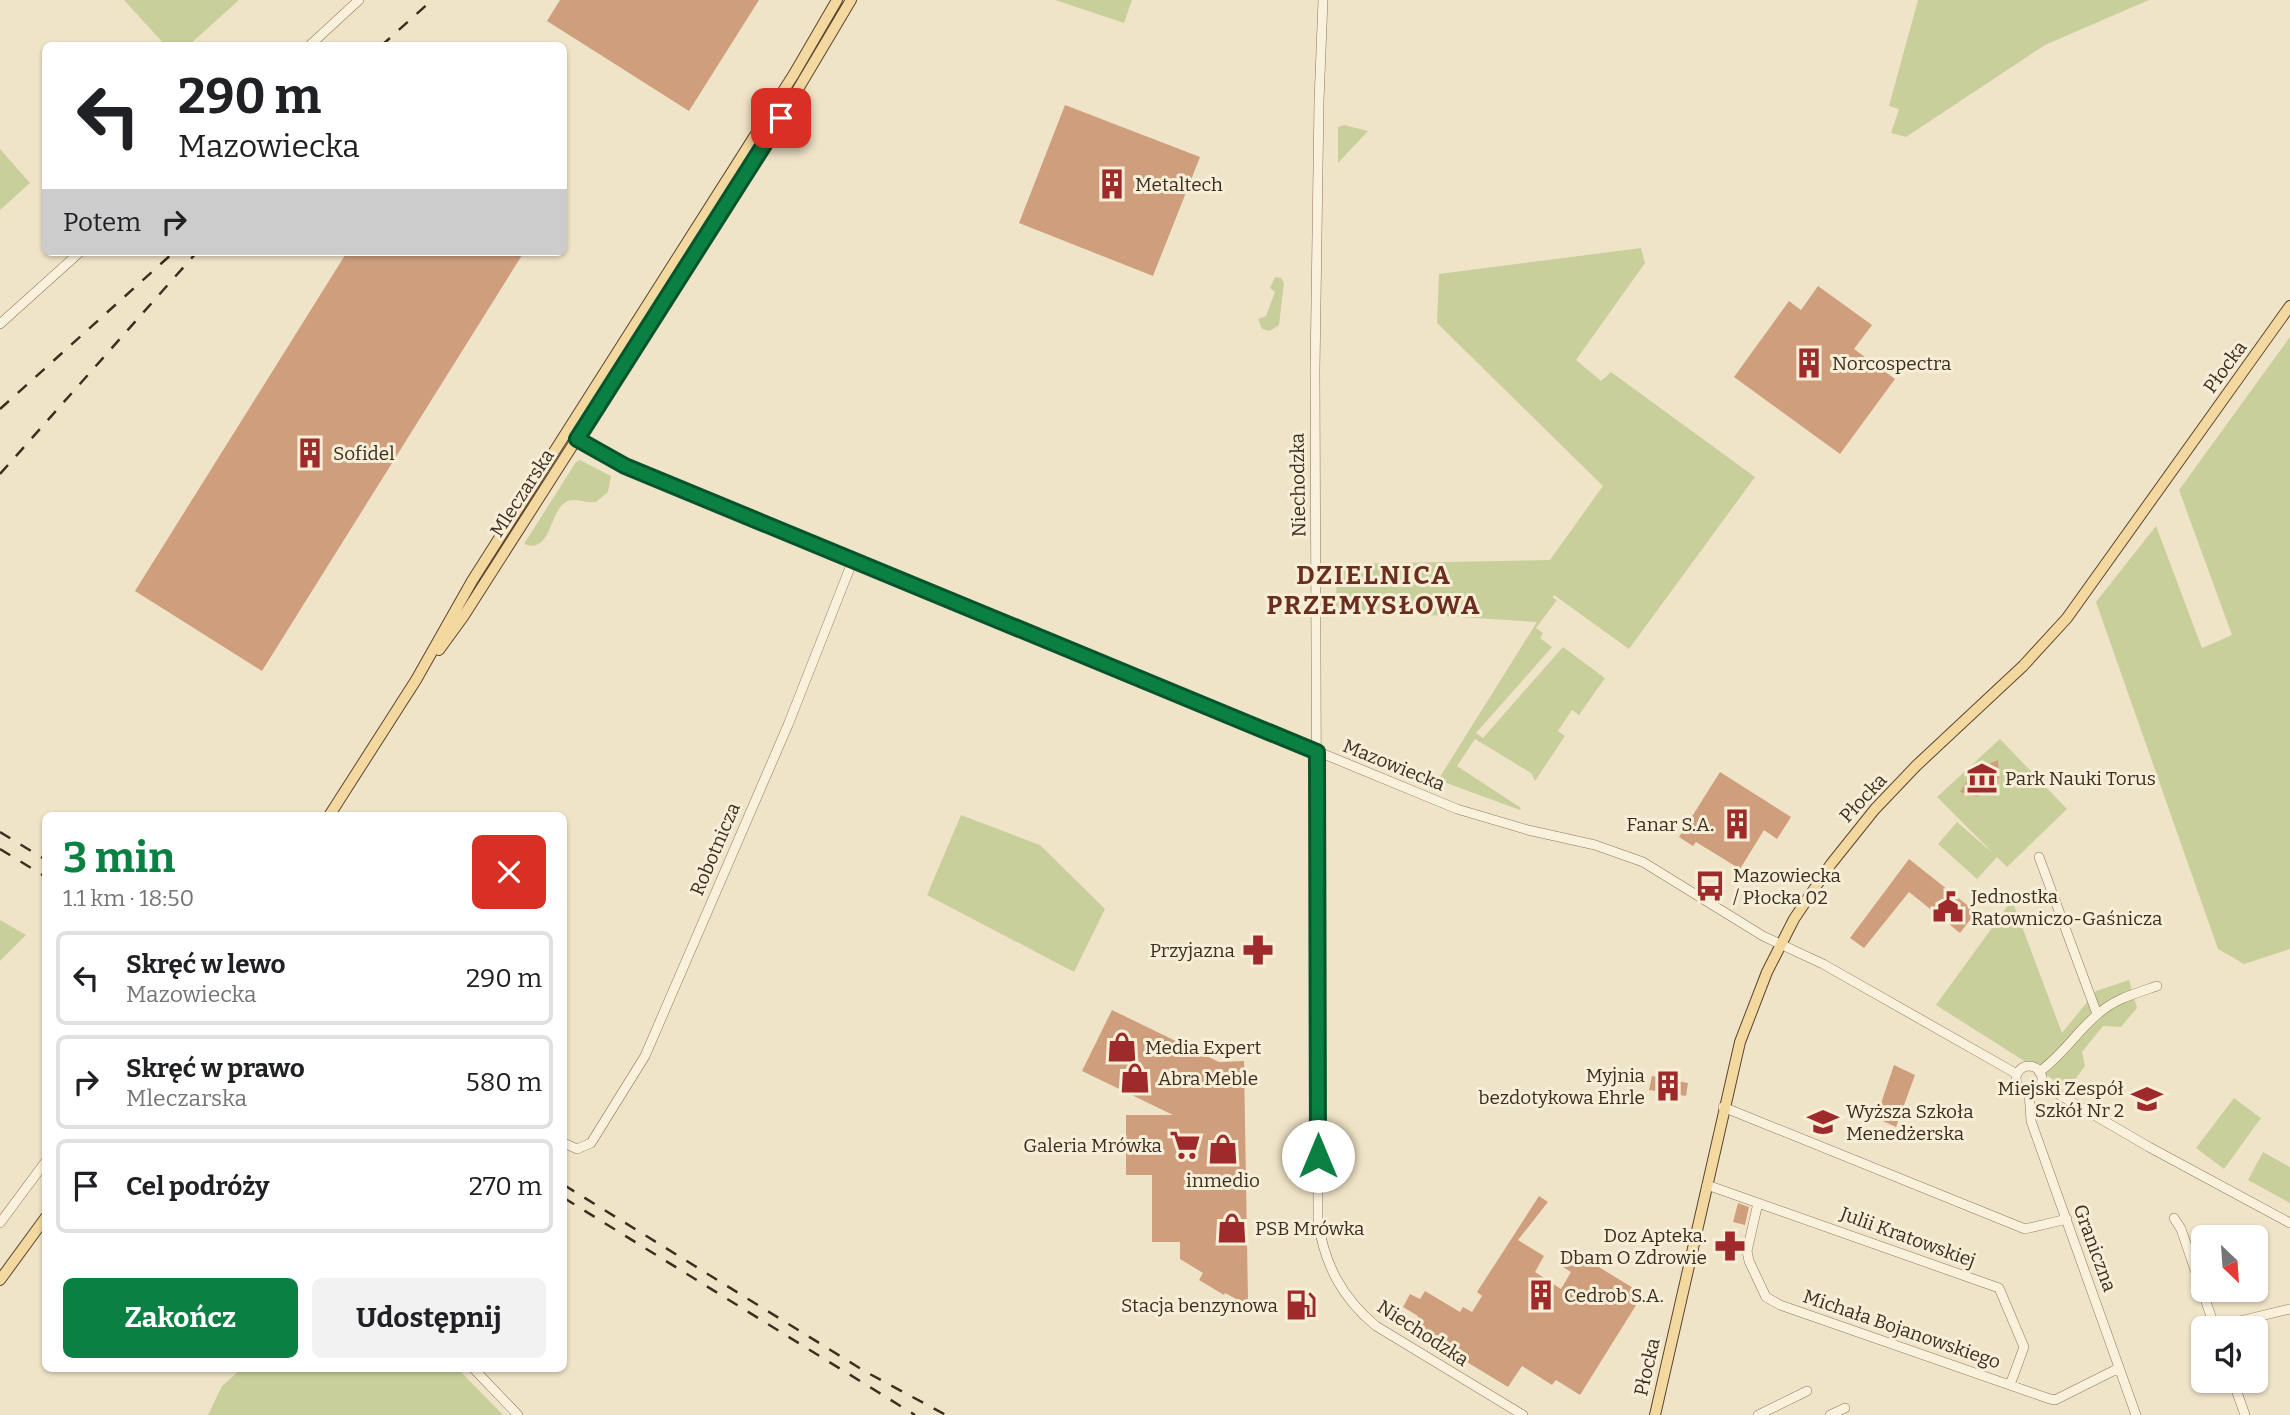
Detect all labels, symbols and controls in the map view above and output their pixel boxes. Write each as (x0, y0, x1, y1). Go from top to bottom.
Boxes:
text: 290 m (178, 67, 321, 126)
icon: left (63, 70, 154, 161)
pin (751, 88, 811, 148)
icon: arrive (762, 99, 800, 137)
text: Mazowiecka (178, 127, 360, 165)
building icon: Metaltech (1095, 167, 1129, 201)
place label: Metaltech (1135, 173, 1223, 196)
icon: right (155, 203, 193, 241)
text: Potem (63, 207, 141, 238)
street label: Płocka (2198, 336, 2252, 397)
building icon: Norcospectra (1792, 346, 1826, 380)
place label: Norcospectra (1832, 352, 1952, 375)
street label: Niechodzka (1286, 432, 1310, 537)
building icon: Sofidel (293, 436, 327, 470)
place label: Sofidel (333, 442, 395, 465)
street label: Mleczarska (485, 444, 559, 541)
district label: DZIELNICA PRZEMYSŁOWA (1266, 560, 1482, 621)
street label: Mazowiecka (1340, 734, 1449, 796)
museum icon: Park Nauki Torus (1965, 761, 1999, 795)
place label: Park Nauki Torus (2005, 767, 2156, 790)
street label: Płocka (1835, 768, 1892, 827)
street label: Robotnicza (685, 798, 745, 899)
building icon: Fanar S.A. (1720, 807, 1754, 841)
place label: Fanar S.A. (1626, 813, 1714, 836)
text: 3 min (63, 833, 175, 883)
button: close (472, 835, 546, 909)
place label: Mazowiecka / Płocka 02 (1733, 864, 1841, 909)
bus stop icon: Mazowiecka / Płocka 02 (1693, 869, 1727, 903)
text: 1.1 km · 18:50 (63, 884, 194, 912)
place label: Jednostka Ratowniczo-Gaśnicza (1970, 885, 2163, 930)
public building icon: Jednostka Ratowniczo-Gaśnicza (1931, 890, 1965, 924)
pharmacy icon: Przyjazna (1241, 933, 1275, 967)
place label: Przyjazna (1150, 939, 1236, 962)
text: Skręć w lewo (126, 949, 286, 980)
icon: left (67, 959, 105, 997)
text: 290 m (466, 963, 542, 994)
text: Mazowiecka (126, 980, 257, 1008)
shop icon: Media Expert (1105, 1030, 1139, 1064)
place label: Media Expert (1145, 1036, 1261, 1059)
text: Skręć w prawo (126, 1053, 305, 1084)
shop icon: Abra Meble (1118, 1061, 1152, 1095)
icon: right (67, 1063, 105, 1101)
place label: Myjnia bezdotykowa Ehrle (1479, 1064, 1646, 1109)
text: 580 m (466, 1067, 542, 1098)
place label: Abra Meble (1158, 1067, 1258, 1090)
building icon: Myjnia bezdotykowa Ehrle (1651, 1069, 1685, 1103)
place label: Miejski Zespół Szkół Nr 2 (1998, 1077, 2124, 1122)
school or university icon: Miejski Zespół Szkół Nr 2 (2130, 1082, 2164, 1116)
text: Mleczarska (126, 1084, 247, 1112)
place label: Wyższa Szkoła Menedżerska (1846, 1100, 1974, 1145)
school or university icon: Wyższa Szkoła Menedżerska (1806, 1105, 1840, 1139)
position arrow (1281, 1119, 1355, 1193)
supermarket icon: Galeria Mrówka (1168, 1128, 1202, 1162)
shop icon: inmedio (1206, 1132, 1240, 1166)
place label: Galeria Mrówka (1023, 1134, 1163, 1157)
icon: arrive (67, 1167, 105, 1205)
place label: inmedio (1186, 1169, 1260, 1192)
text: Cel podróży (126, 1171, 269, 1202)
text: 270 m (469, 1171, 542, 1202)
street label: Graniczna (2069, 1201, 2122, 1295)
street label: Julii Kratowskiej (1836, 1202, 1979, 1272)
shop icon: PSB Mrówka (1215, 1211, 1249, 1245)
place label: PSB Mrówka (1255, 1217, 1365, 1240)
place label: Doz Apteka. Dbam O Zdrowie (1560, 1224, 1707, 1269)
north arrow (2191, 1225, 2268, 1302)
map controls (2191, 1225, 2268, 1393)
pharmacy icon: Doz Apteka. Dbam O Zdrowie (1713, 1229, 1747, 1263)
button: Zakończ (63, 1278, 298, 1358)
button: Udostępnij (312, 1278, 546, 1358)
building icon: Cedrob S.A. (1524, 1278, 1558, 1312)
place label: Cedrob S.A. (1564, 1284, 1664, 1307)
street label: Michała Bojanowskiego (1800, 1284, 2004, 1374)
fuel station icon: Stacja benzynowa (1284, 1288, 1318, 1322)
place label: Stacja benzynowa (1121, 1294, 1279, 1317)
street label: Niechodzka (1373, 1295, 1473, 1371)
button: sound (2191, 1316, 2268, 1393)
street label: Płocka (1629, 1335, 1665, 1398)

